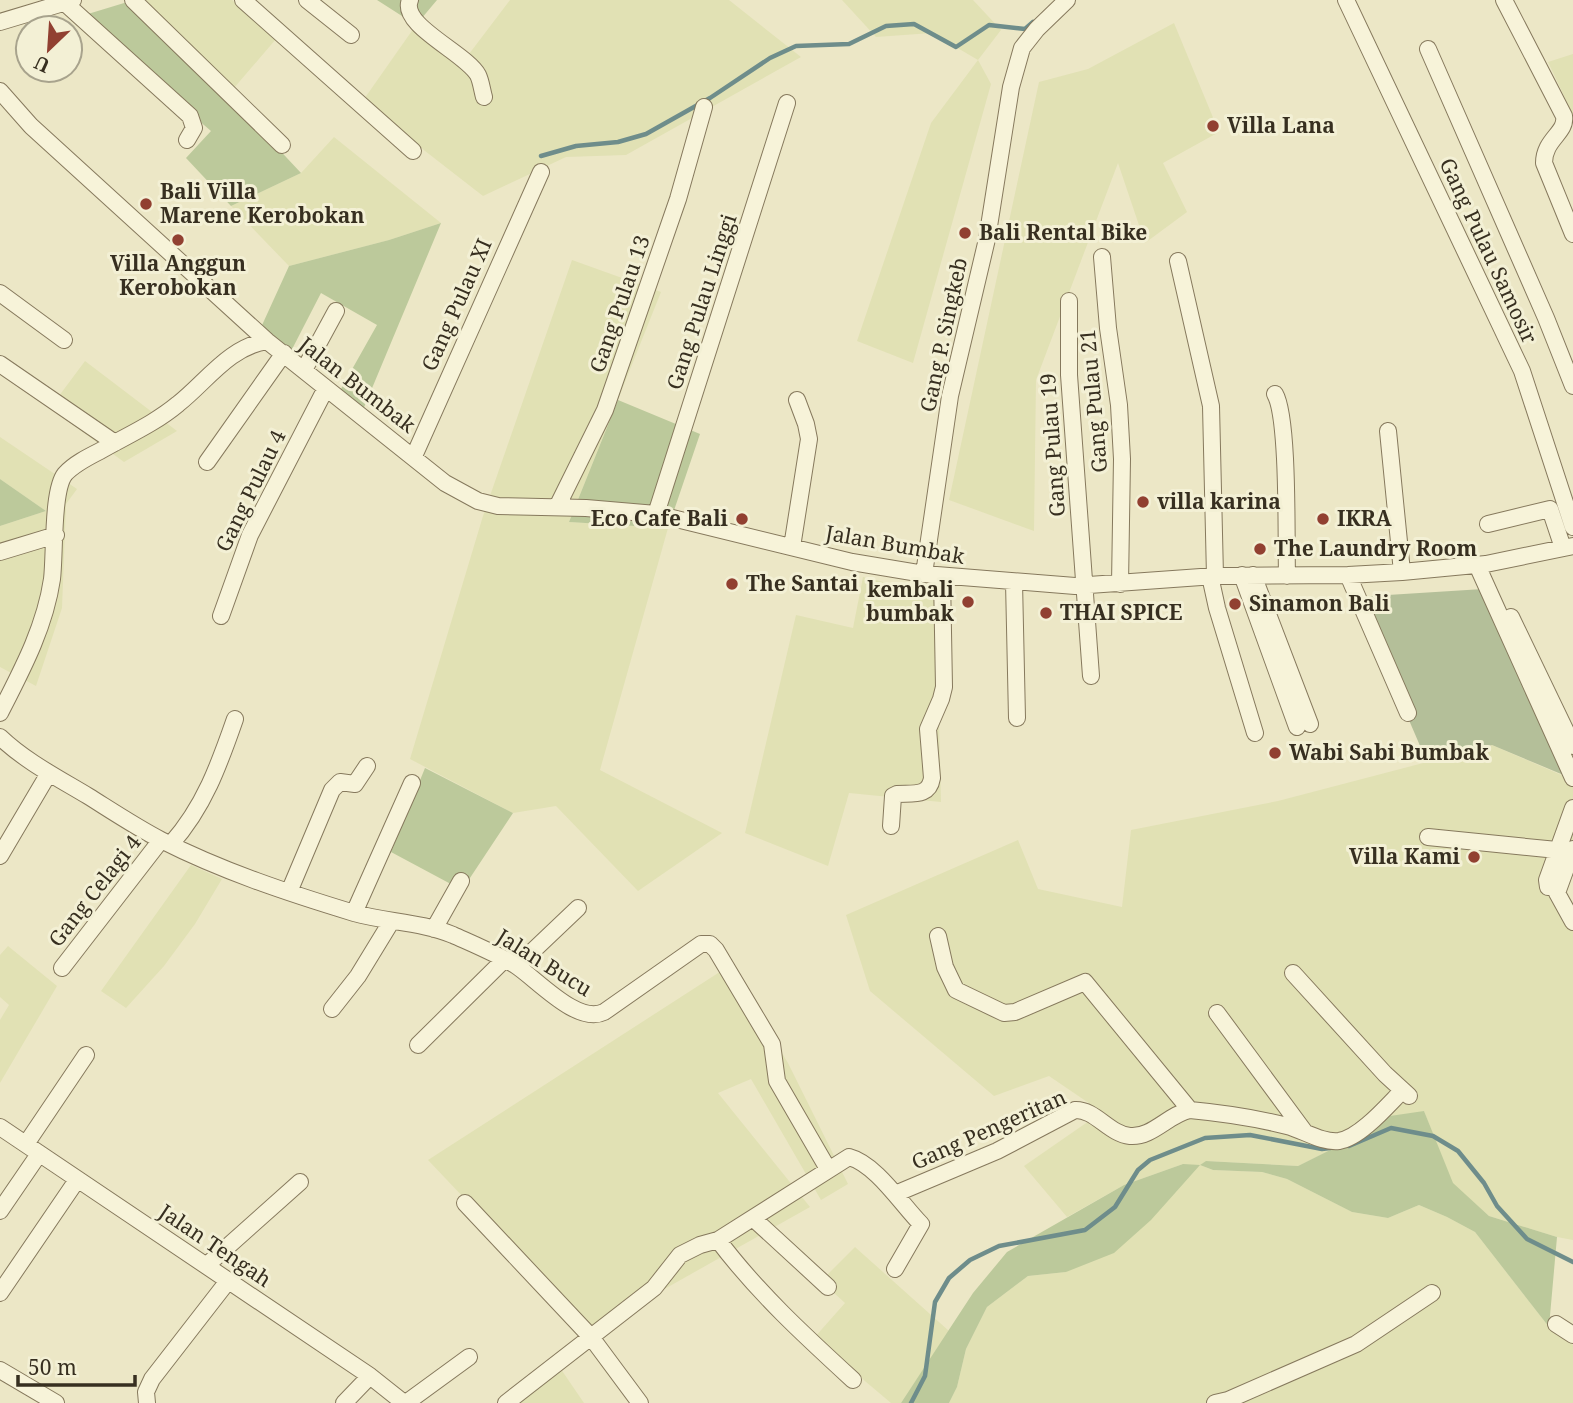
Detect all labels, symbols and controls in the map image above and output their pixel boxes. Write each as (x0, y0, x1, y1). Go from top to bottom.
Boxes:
north arrow (14, 14, 84, 84)
text: U (30, 50, 54, 79)
place label: Villa Lana (1227, 111, 1335, 139)
marker: Villa Lana (1205, 118, 1221, 134)
street label: Gang Pulau Samosir (1434, 153, 1544, 348)
place label: Bali Villa Marene Kerobokan (160, 177, 364, 229)
marker: Bali Villa Marene Kerobokan (138, 196, 154, 212)
street label: Gang Pulau Linggi (659, 210, 743, 393)
place label: Bali Rental Bike (979, 218, 1147, 246)
marker: Bali Rental Bike (957, 225, 973, 241)
street label: Gang Pulau 13 (582, 231, 656, 376)
marker: Villa Anggun Kerobokan (170, 232, 186, 248)
street label: Gang Pulau XI (414, 234, 498, 375)
place label: Villa Anggun Kerobokan (110, 249, 246, 301)
street label: Gang P. Singkeb (913, 255, 973, 414)
street label: Gang Pulau 21 (1073, 328, 1113, 474)
street label: Jalan Bumbak (293, 329, 422, 439)
street label: Gang Pulau 19 (1033, 372, 1071, 518)
street label: Gang Pulau 4 (209, 425, 292, 556)
place label: villa karina (1157, 487, 1281, 515)
marker: villa karina (1135, 494, 1151, 510)
place label: Eco Cafe Bali (591, 504, 729, 532)
place label: IKRA (1337, 504, 1392, 532)
marker: Eco Cafe Bali (734, 511, 750, 527)
marker: IKRA (1315, 511, 1331, 527)
street label: Jalan Bumbak (823, 518, 968, 570)
place label: The Laundry Room (1274, 534, 1478, 562)
marker: The Laundry Room (1252, 541, 1268, 557)
place label: The Santai (746, 569, 859, 597)
place label: kembali bumbak (866, 575, 955, 627)
marker: The Santai (724, 576, 740, 592)
place label: Sinamon Bali (1249, 589, 1390, 617)
marker: kembali bumbak (960, 594, 976, 610)
marker: Sinamon Bali (1227, 596, 1243, 612)
place label: THAI SPICE (1060, 598, 1183, 626)
marker: THAI SPICE (1038, 605, 1054, 621)
place label: Wabi Sabi Bumbak (1289, 738, 1489, 766)
marker: Wabi Sabi Bumbak (1267, 745, 1283, 761)
street label: Gang Celagi 4 (42, 828, 147, 952)
place label: Villa Kami (1349, 842, 1461, 870)
marker: Villa Kami (1466, 849, 1482, 865)
street label: Jalan Bucu (491, 921, 597, 1002)
street label: Gang Pengeritan (907, 1082, 1070, 1176)
street label: Jalan Tengah (153, 1197, 277, 1293)
scale bar (18, 1344, 135, 1388)
text: 50 m (28, 1353, 77, 1381)

